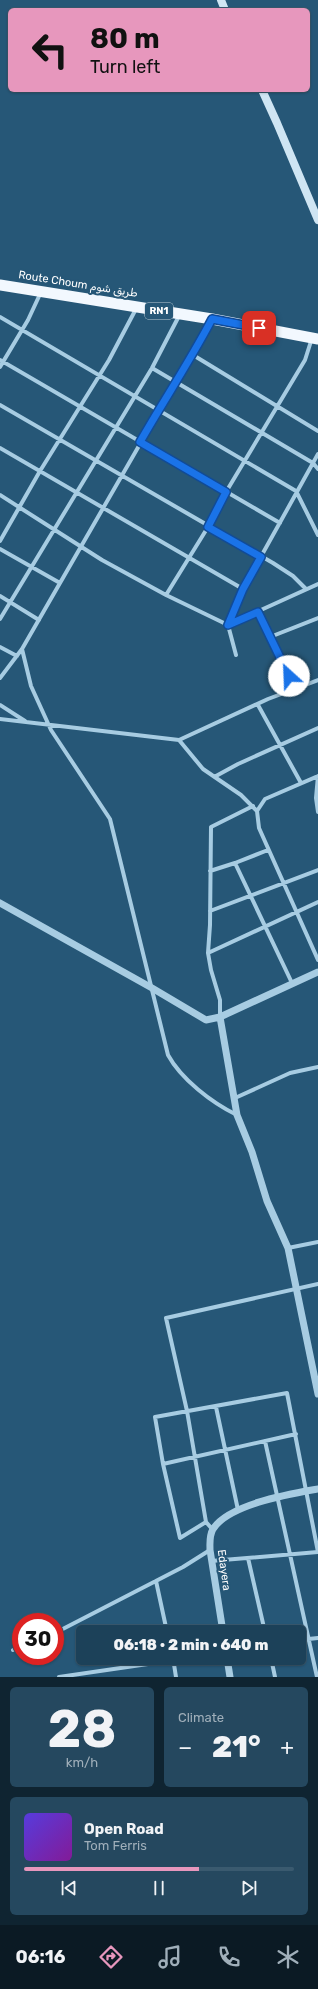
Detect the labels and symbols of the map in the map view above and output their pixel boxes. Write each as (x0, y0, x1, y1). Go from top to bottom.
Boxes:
street label: Route Choum طريق شوم (17, 268, 139, 301)
road number: RN1 (145, 303, 173, 319)
pin (242, 311, 276, 345)
position arrow (268, 655, 310, 697)
street label: Edayera (215, 1549, 233, 1591)
speed limit sign: 30 (12, 1613, 64, 1665)

